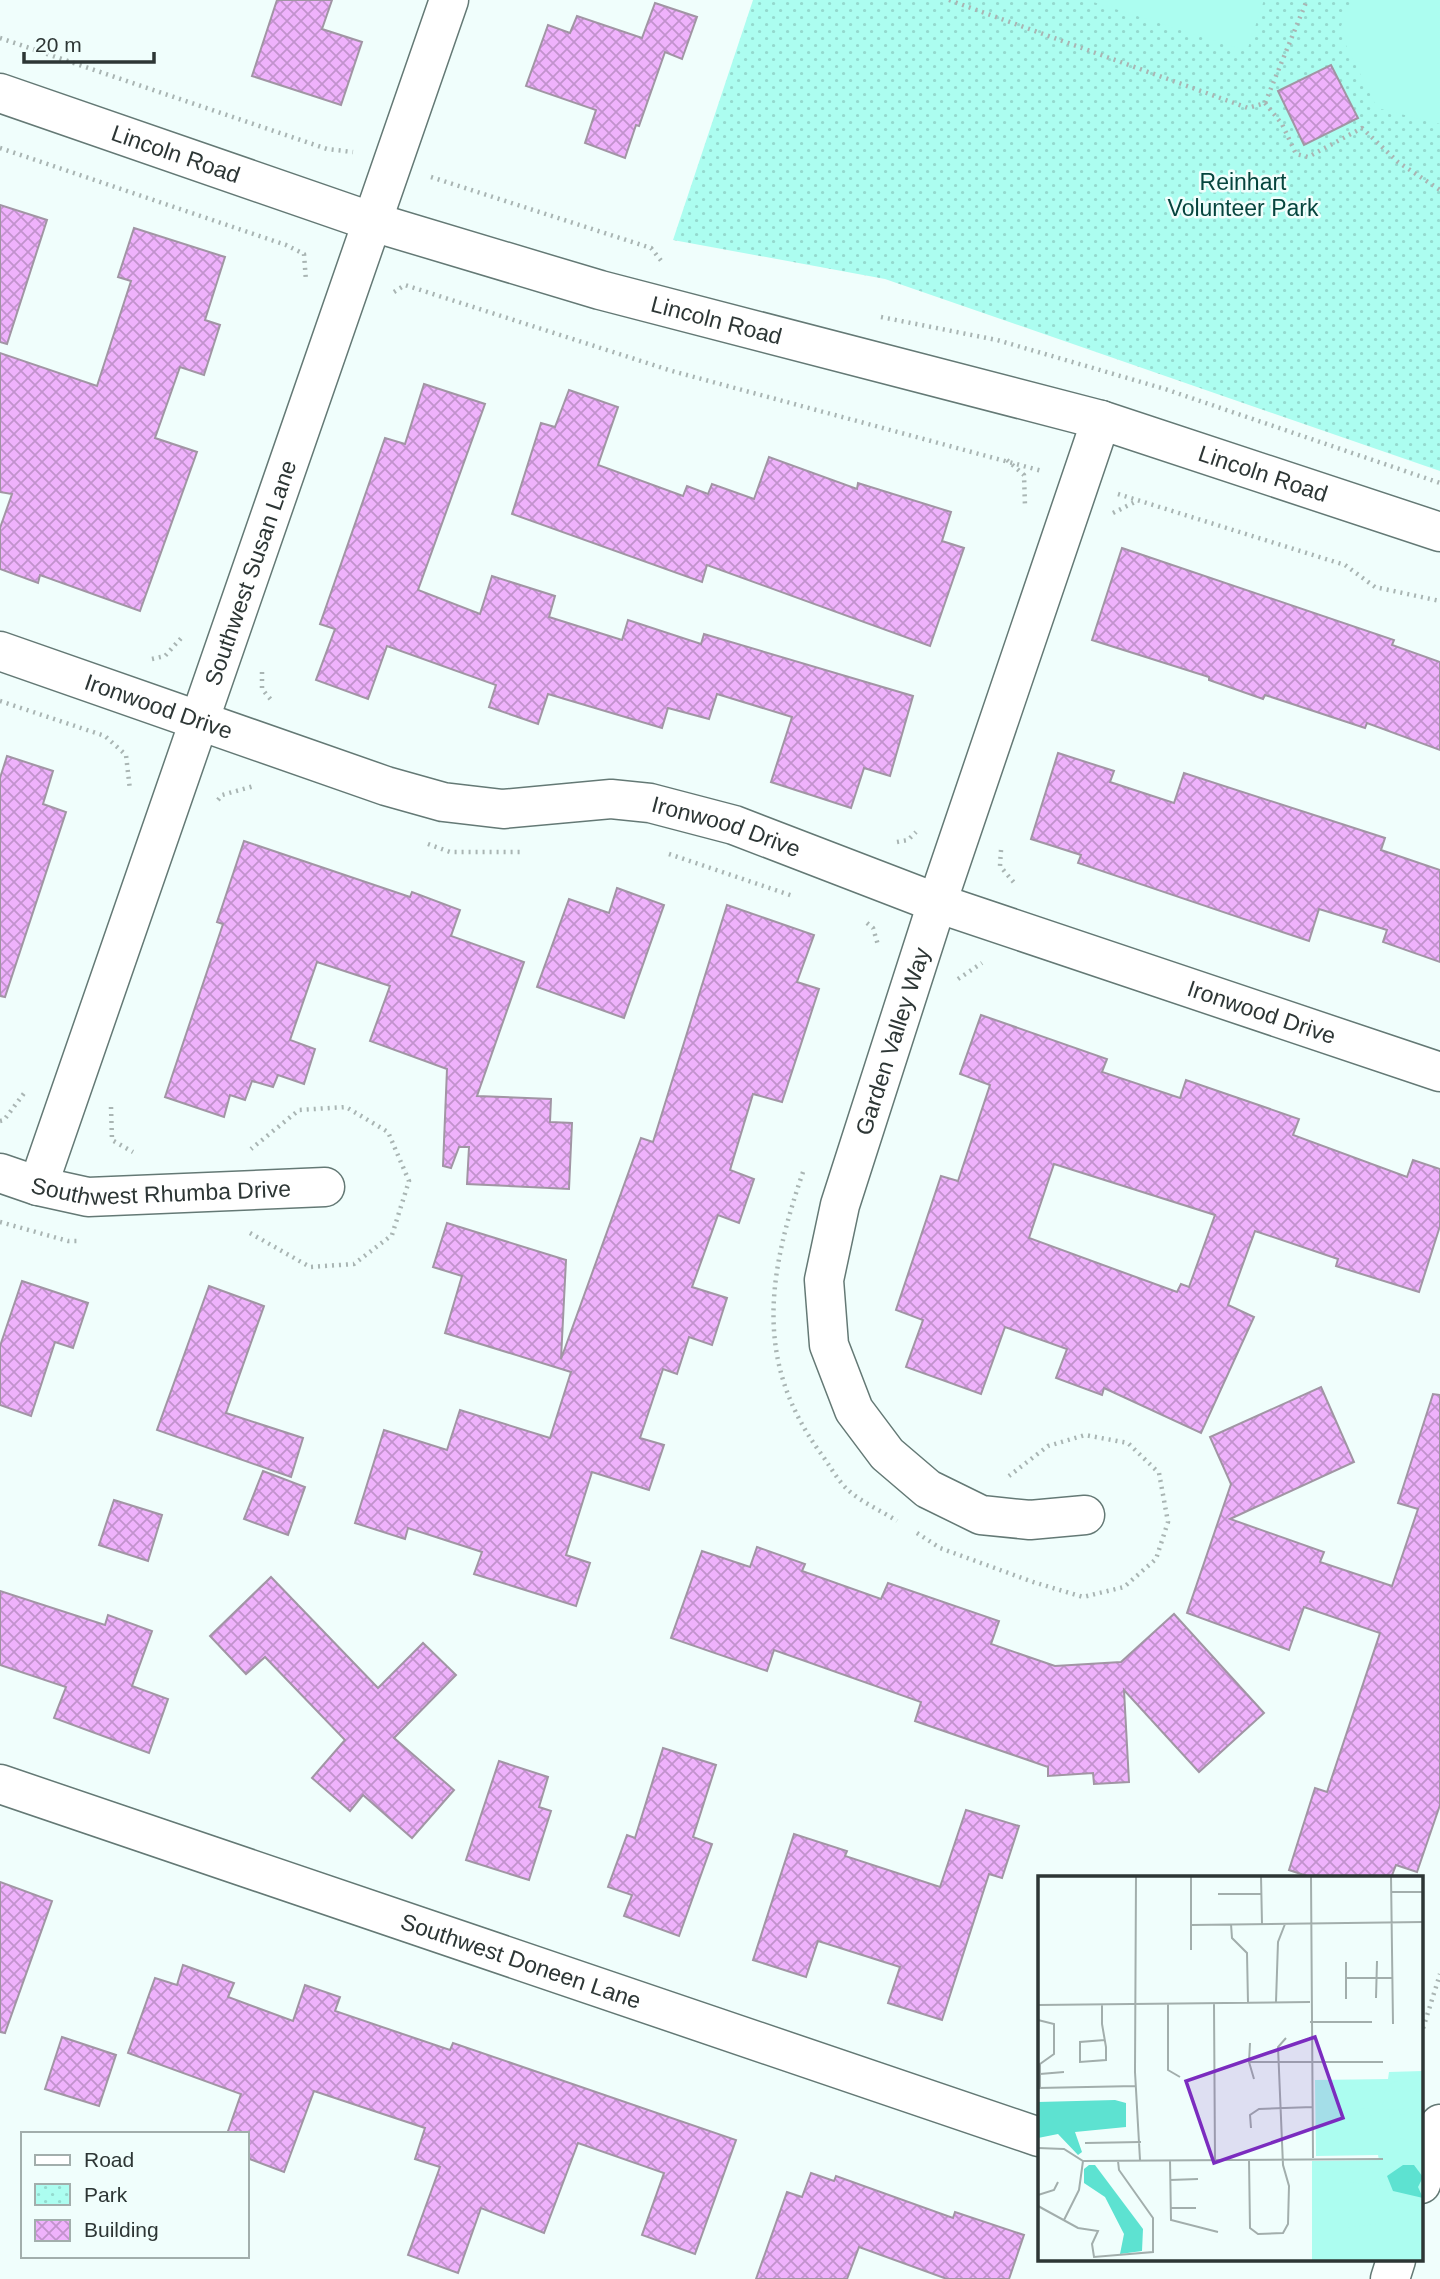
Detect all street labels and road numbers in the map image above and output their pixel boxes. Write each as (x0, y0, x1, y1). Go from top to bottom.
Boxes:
street label: Lincoln Road (108, 120, 244, 188)
street label: Lincoln Road (648, 291, 785, 350)
street label: Lincoln Road (1195, 440, 1331, 507)
street label: Southwest Susan Lane (199, 457, 302, 689)
street label: Ironwood Drive (81, 669, 236, 744)
street label: Ironwood Drive (649, 791, 804, 862)
street label: Garden Valley Way (850, 944, 935, 1138)
street label: Ironwood Drive (1184, 975, 1339, 1049)
street label: Southwest Rhumba Drive (29, 1172, 291, 1210)
street label: Southwest Doneen Lane (397, 1908, 644, 2014)

